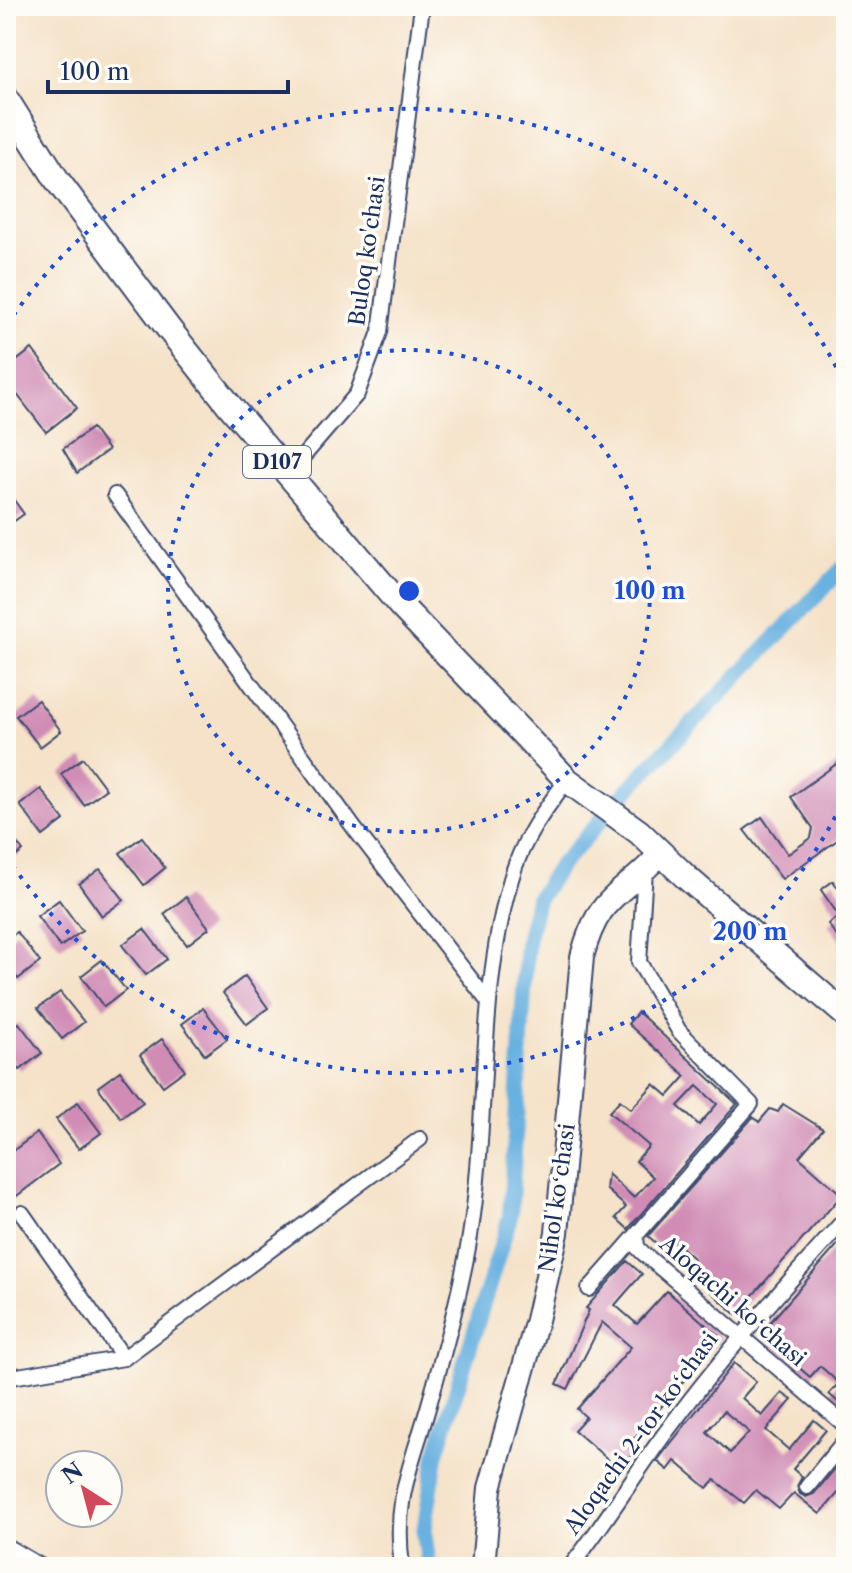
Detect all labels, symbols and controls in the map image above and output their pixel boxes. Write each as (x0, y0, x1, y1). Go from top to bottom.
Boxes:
scale bar (48, 44, 288, 94)
text: 100 m (60, 57, 129, 86)
street label: Buloq ko'chasi (343, 174, 391, 328)
road number: D107 (243, 446, 311, 478)
text: 100 m (614, 576, 686, 605)
centre of rings (395, 577, 423, 605)
text: 200 m (713, 917, 787, 946)
street label: Nihol koʻchasi (533, 1121, 581, 1274)
street label: Aloqachi koʻchasi (654, 1229, 812, 1372)
street label: Aloqachi 2-tor koʻchasi (558, 1326, 724, 1540)
north arrow (44, 1449, 124, 1529)
text: N (57, 1457, 88, 1490)

